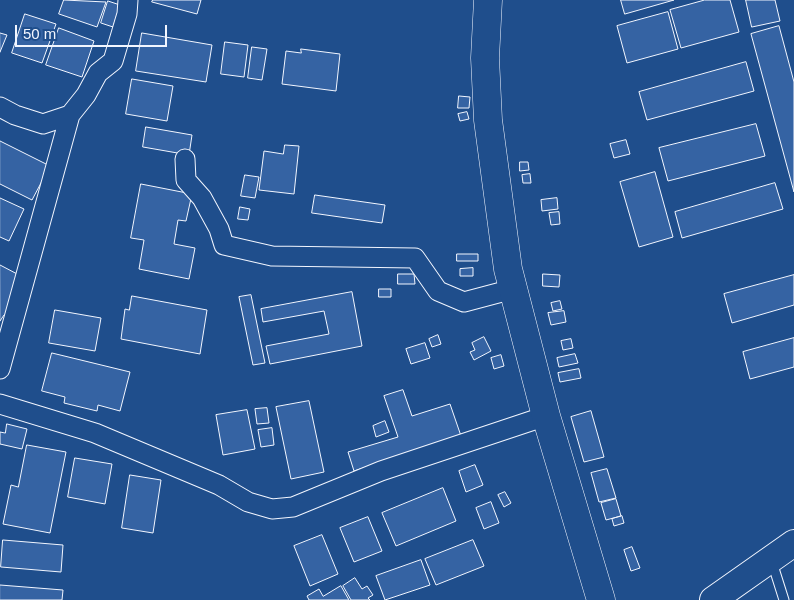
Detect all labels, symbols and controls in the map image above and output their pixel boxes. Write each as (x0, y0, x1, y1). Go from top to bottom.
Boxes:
scale bar (18, 15, 170, 47)
text: 50 m (23, 25, 56, 42)

